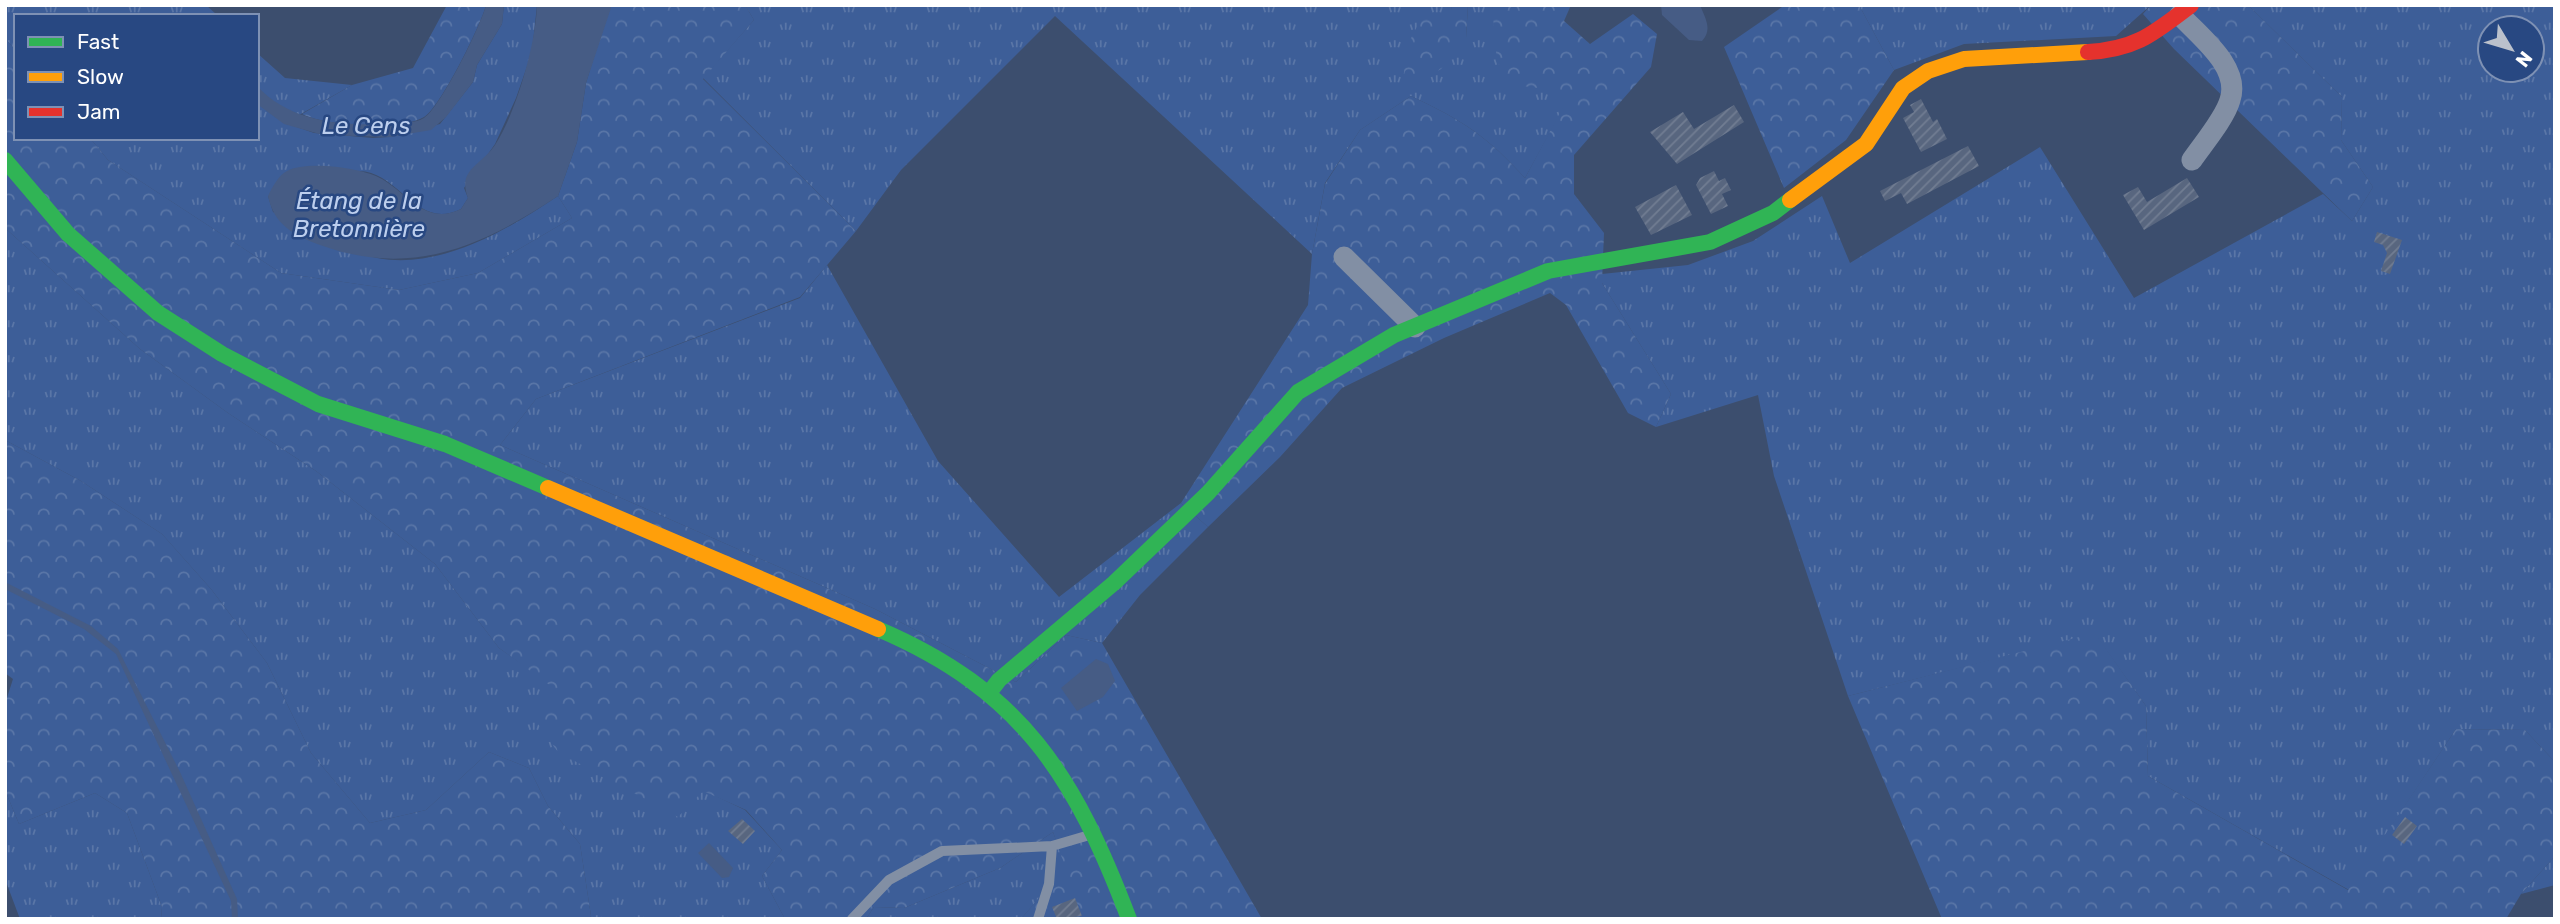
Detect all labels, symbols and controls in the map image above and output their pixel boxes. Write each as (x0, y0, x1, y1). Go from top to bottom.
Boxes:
legend (14, 14, 259, 140)
north arrow (2476, 14, 2546, 84)
text: Fast (77, 29, 119, 54)
text: N (2511, 47, 2537, 72)
text: Slow (77, 64, 124, 89)
text: Jam (77, 99, 121, 124)
water label: Le Cens (322, 112, 410, 140)
water label: Étang de la Bretonnière (293, 187, 425, 243)

